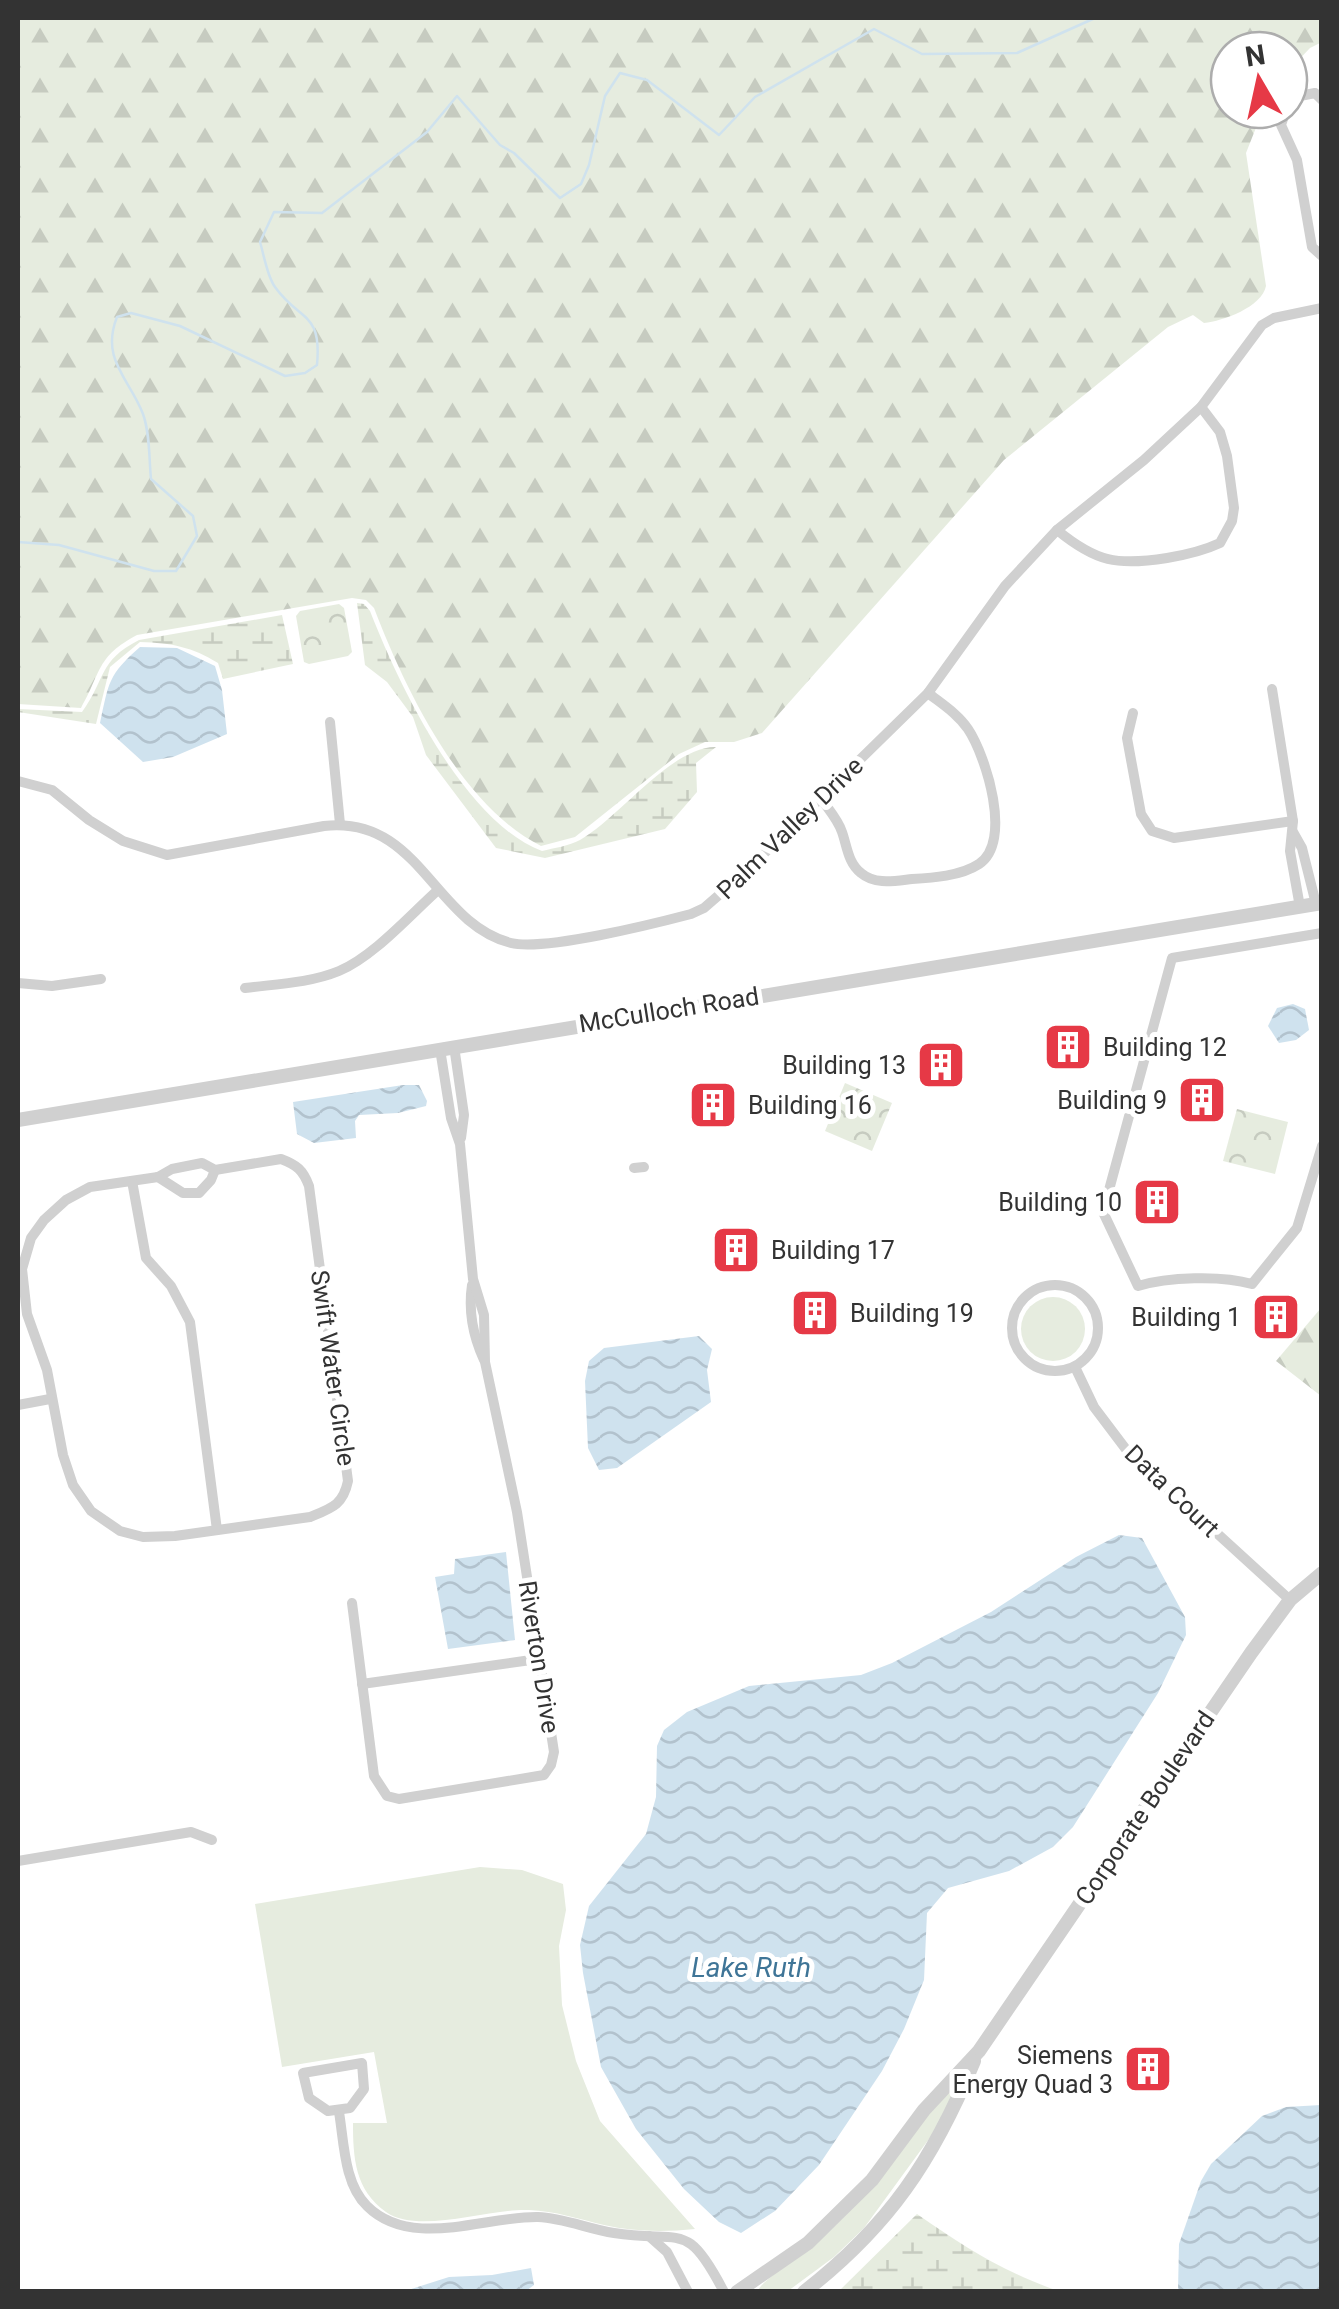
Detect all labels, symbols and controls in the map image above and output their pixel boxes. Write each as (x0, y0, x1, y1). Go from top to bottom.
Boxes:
north arrow (1209, 30, 1309, 130)
text: N (1243, 38, 1268, 74)
street label: Palm Valley Drive (711, 751, 869, 905)
street label: McCulloch Road (577, 981, 761, 1039)
building icon: Building 12 (1042, 1021, 1094, 1073)
place label: Building 12 (1103, 1033, 1227, 1062)
building icon: Building 13 (915, 1039, 967, 1091)
place label: Building 13 (782, 1051, 906, 1080)
building icon: Building 9 (1176, 1074, 1228, 1126)
building icon: Building 16 (687, 1079, 739, 1131)
place label: Building 9 (1057, 1086, 1167, 1115)
place label: Building 16 (748, 1091, 872, 1120)
building icon: Building 10 (1131, 1176, 1183, 1228)
place label: Building 10 (998, 1188, 1122, 1217)
building icon: Building 17 (710, 1224, 762, 1276)
place label: Building 17 (771, 1236, 895, 1265)
street label: Swift Water Circle (305, 1268, 361, 1468)
building icon: Building 19 (789, 1287, 841, 1339)
building icon: Building 1 (1250, 1291, 1302, 1343)
place label: Building 19 (850, 1299, 974, 1328)
place label: Building 1 (1131, 1303, 1241, 1332)
street label: Data Court (1119, 1439, 1225, 1543)
street label: Riverton Drive (513, 1579, 565, 1735)
street label: Corporate Boulevard (1069, 1706, 1221, 1910)
water label: Lake Ruth (691, 1951, 811, 1984)
place label: Siemens Energy Quad 3 (952, 2041, 1113, 2099)
building icon: Siemens Energy Quad 3 (1122, 2043, 1174, 2095)

